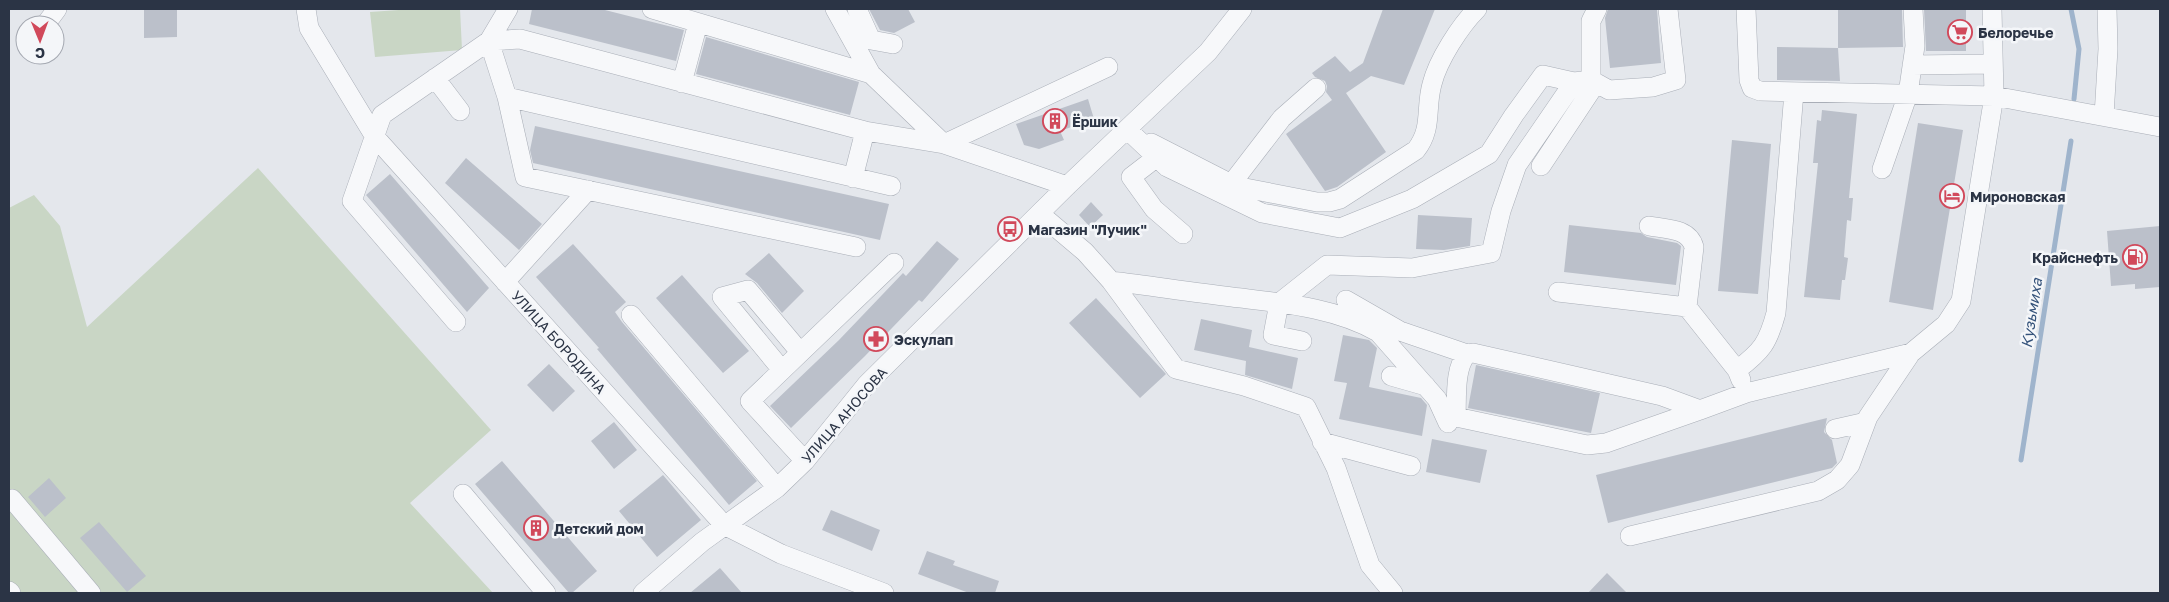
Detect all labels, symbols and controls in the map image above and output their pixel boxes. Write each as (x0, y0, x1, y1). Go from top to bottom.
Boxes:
north arrow (15, 15, 65, 65)
supermarket icon: Белоречье (1947, 19, 1973, 45)
place label: Белоречье (1978, 24, 2053, 41)
text: С (35, 45, 45, 62)
building icon: Ёршик (1042, 108, 1068, 134)
place label: Ёршик (1072, 113, 1118, 130)
hotel icon: Мироновская (1939, 183, 1965, 209)
place label: Мироновская (1970, 188, 2065, 205)
bus stop icon: Магазин "Лучик" (997, 216, 1023, 242)
place label: Магазин "Лучик" (1028, 221, 1147, 238)
fuel station icon: Крайснефть (2122, 244, 2148, 270)
place label: Крайснефть (2032, 249, 2118, 266)
water label: Кузьмиха (2017, 276, 2046, 349)
street label: УЛИЦА БОРОДИНА (508, 287, 610, 398)
pharmacy icon: Эскулап (863, 326, 889, 352)
place label: Эскулап (894, 331, 953, 348)
street label: УЛИЦА АНОСОВА (798, 363, 891, 467)
building icon: Детский дом (523, 515, 549, 541)
place label: Детский дом (554, 520, 644, 537)

